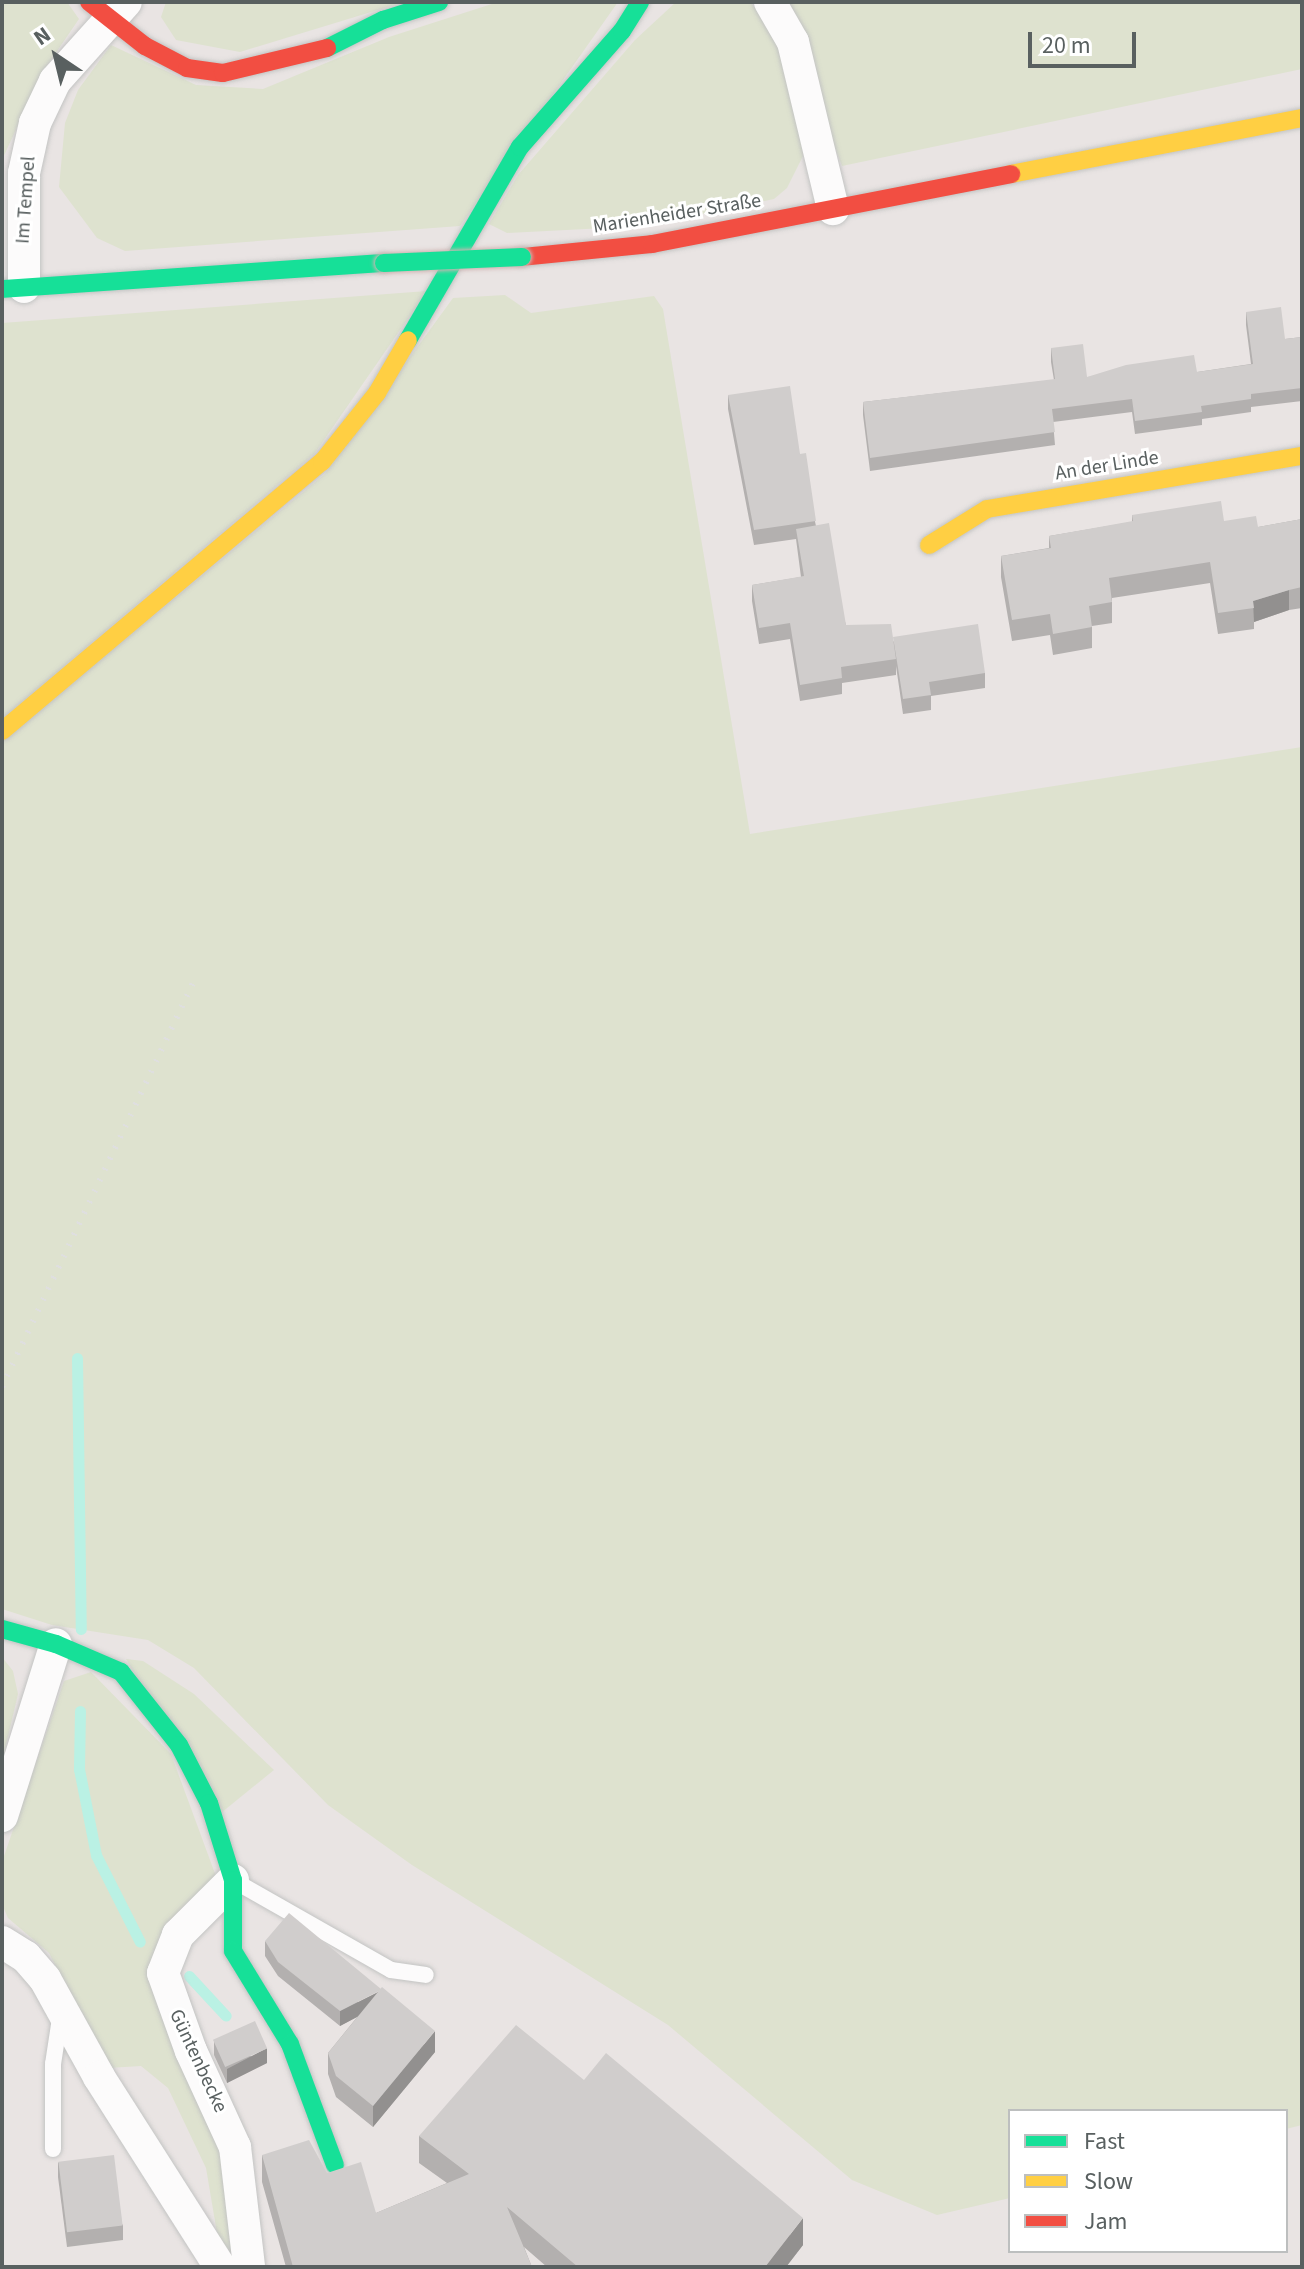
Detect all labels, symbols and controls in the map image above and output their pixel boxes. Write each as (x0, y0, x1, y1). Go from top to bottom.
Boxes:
north arrow (16, 16, 96, 96)
scale bar (1032, 16, 1140, 66)
text: N (27, 19, 57, 54)
text: 20 m (1042, 28, 1091, 63)
street label: Im Tempel (11, 155, 41, 245)
street label: Marienheider Straße (591, 189, 763, 239)
street label: An der Linde (1054, 446, 1160, 486)
street label: Güntenbecke (164, 2006, 232, 2116)
legend (1008, 2109, 1288, 2253)
text: Fast (1084, 2124, 1125, 2159)
text: Slow (1084, 2164, 1133, 2199)
text: Jam (1084, 2204, 1128, 2239)

